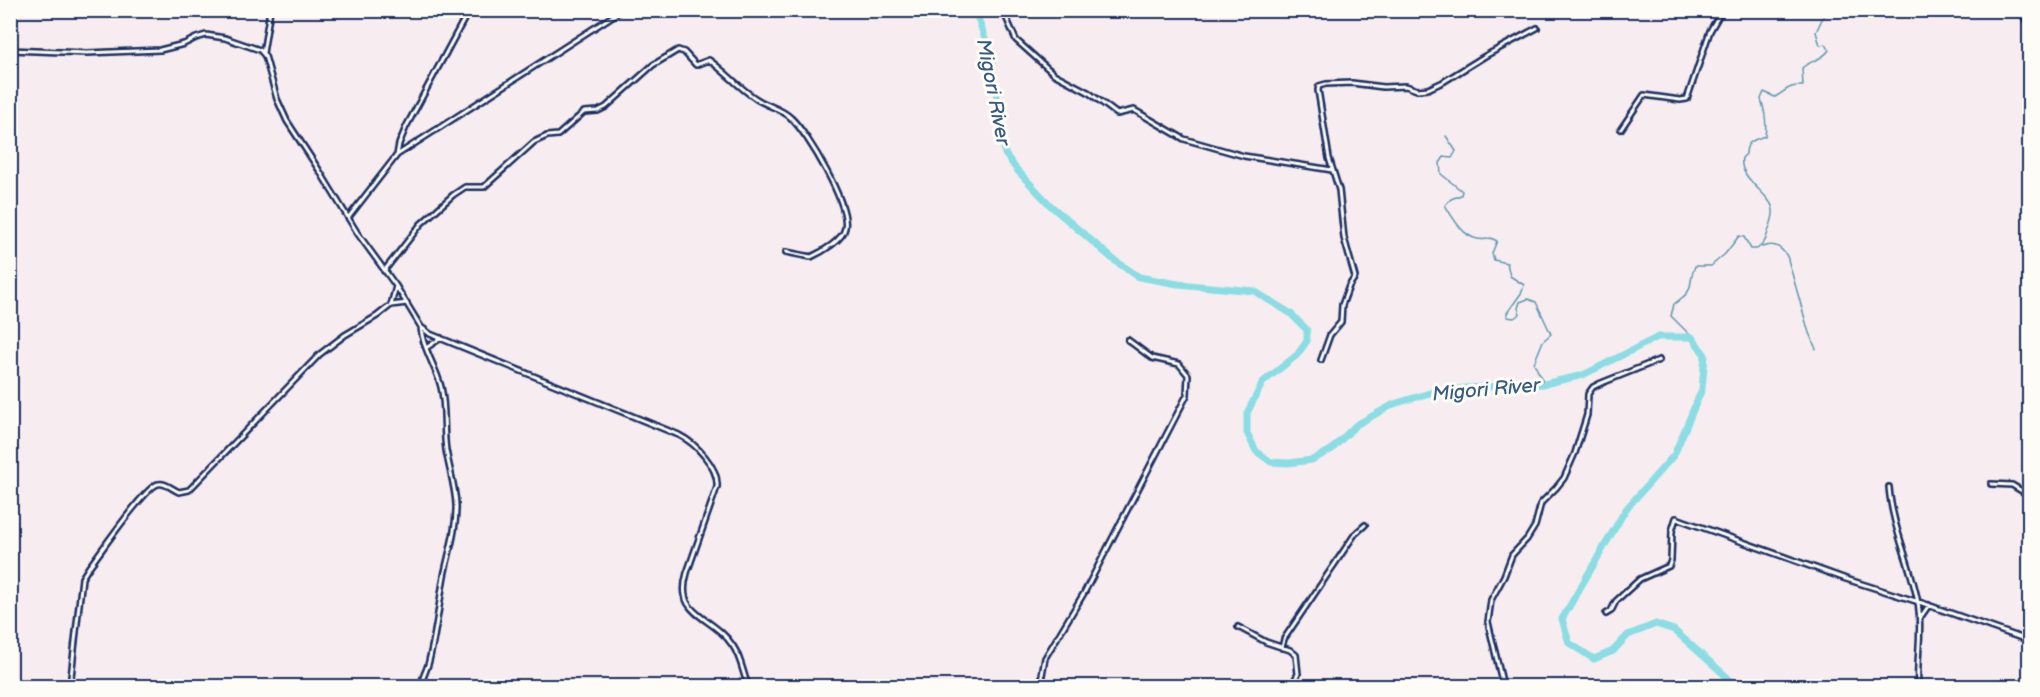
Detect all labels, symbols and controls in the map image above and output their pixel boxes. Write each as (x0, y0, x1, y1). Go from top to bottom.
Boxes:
water label: Migori River (971, 37, 1015, 149)
water label: Migori River (1431, 373, 1543, 407)

